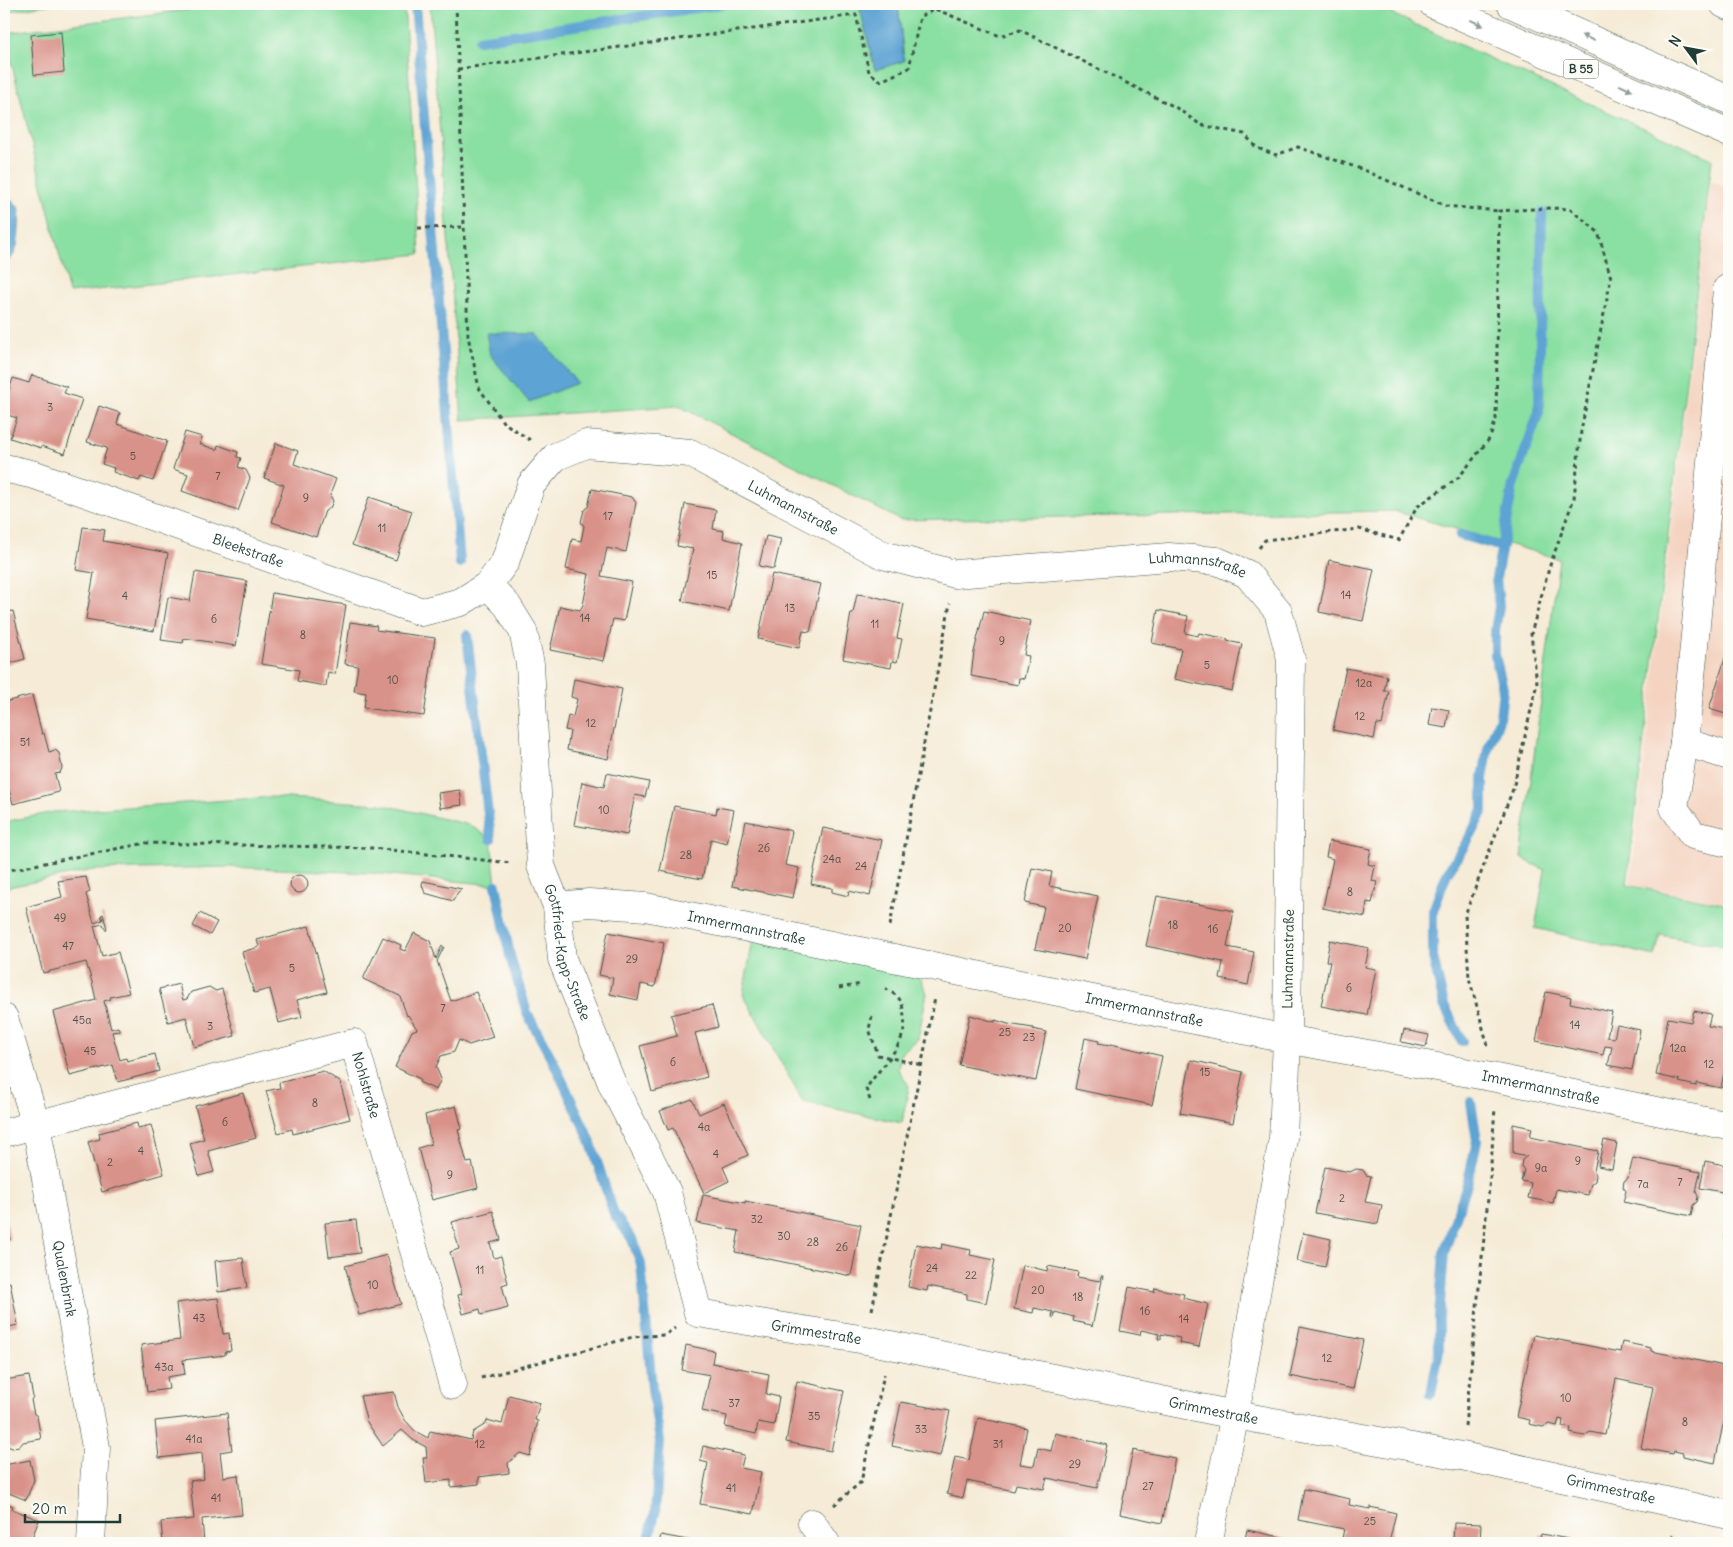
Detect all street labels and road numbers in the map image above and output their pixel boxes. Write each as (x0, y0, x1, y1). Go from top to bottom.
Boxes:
road number: B 55 (1564, 60, 1598, 78)
street label: Luhmannstraße (745, 476, 842, 539)
street label: Bleekstraße (210, 530, 286, 571)
street label: Luhmannstraße (1148, 548, 1249, 582)
street label: Gottfried-Kapp-Straße (540, 881, 595, 1023)
street label: Immermannstraße (686, 907, 807, 949)
street label: Luhmannstraße (1278, 909, 1298, 1009)
street label: Immermannstraße (1084, 989, 1205, 1031)
street label: Nohlstraße (348, 1049, 384, 1120)
street label: Immermannstraße (1480, 1067, 1601, 1108)
street label: Qualenbrink (49, 1239, 81, 1318)
street label: Grimmestraße (770, 1316, 863, 1348)
street label: Grimmestraße (1167, 1393, 1260, 1428)
street label: Grimmestraße (1565, 1470, 1657, 1507)

